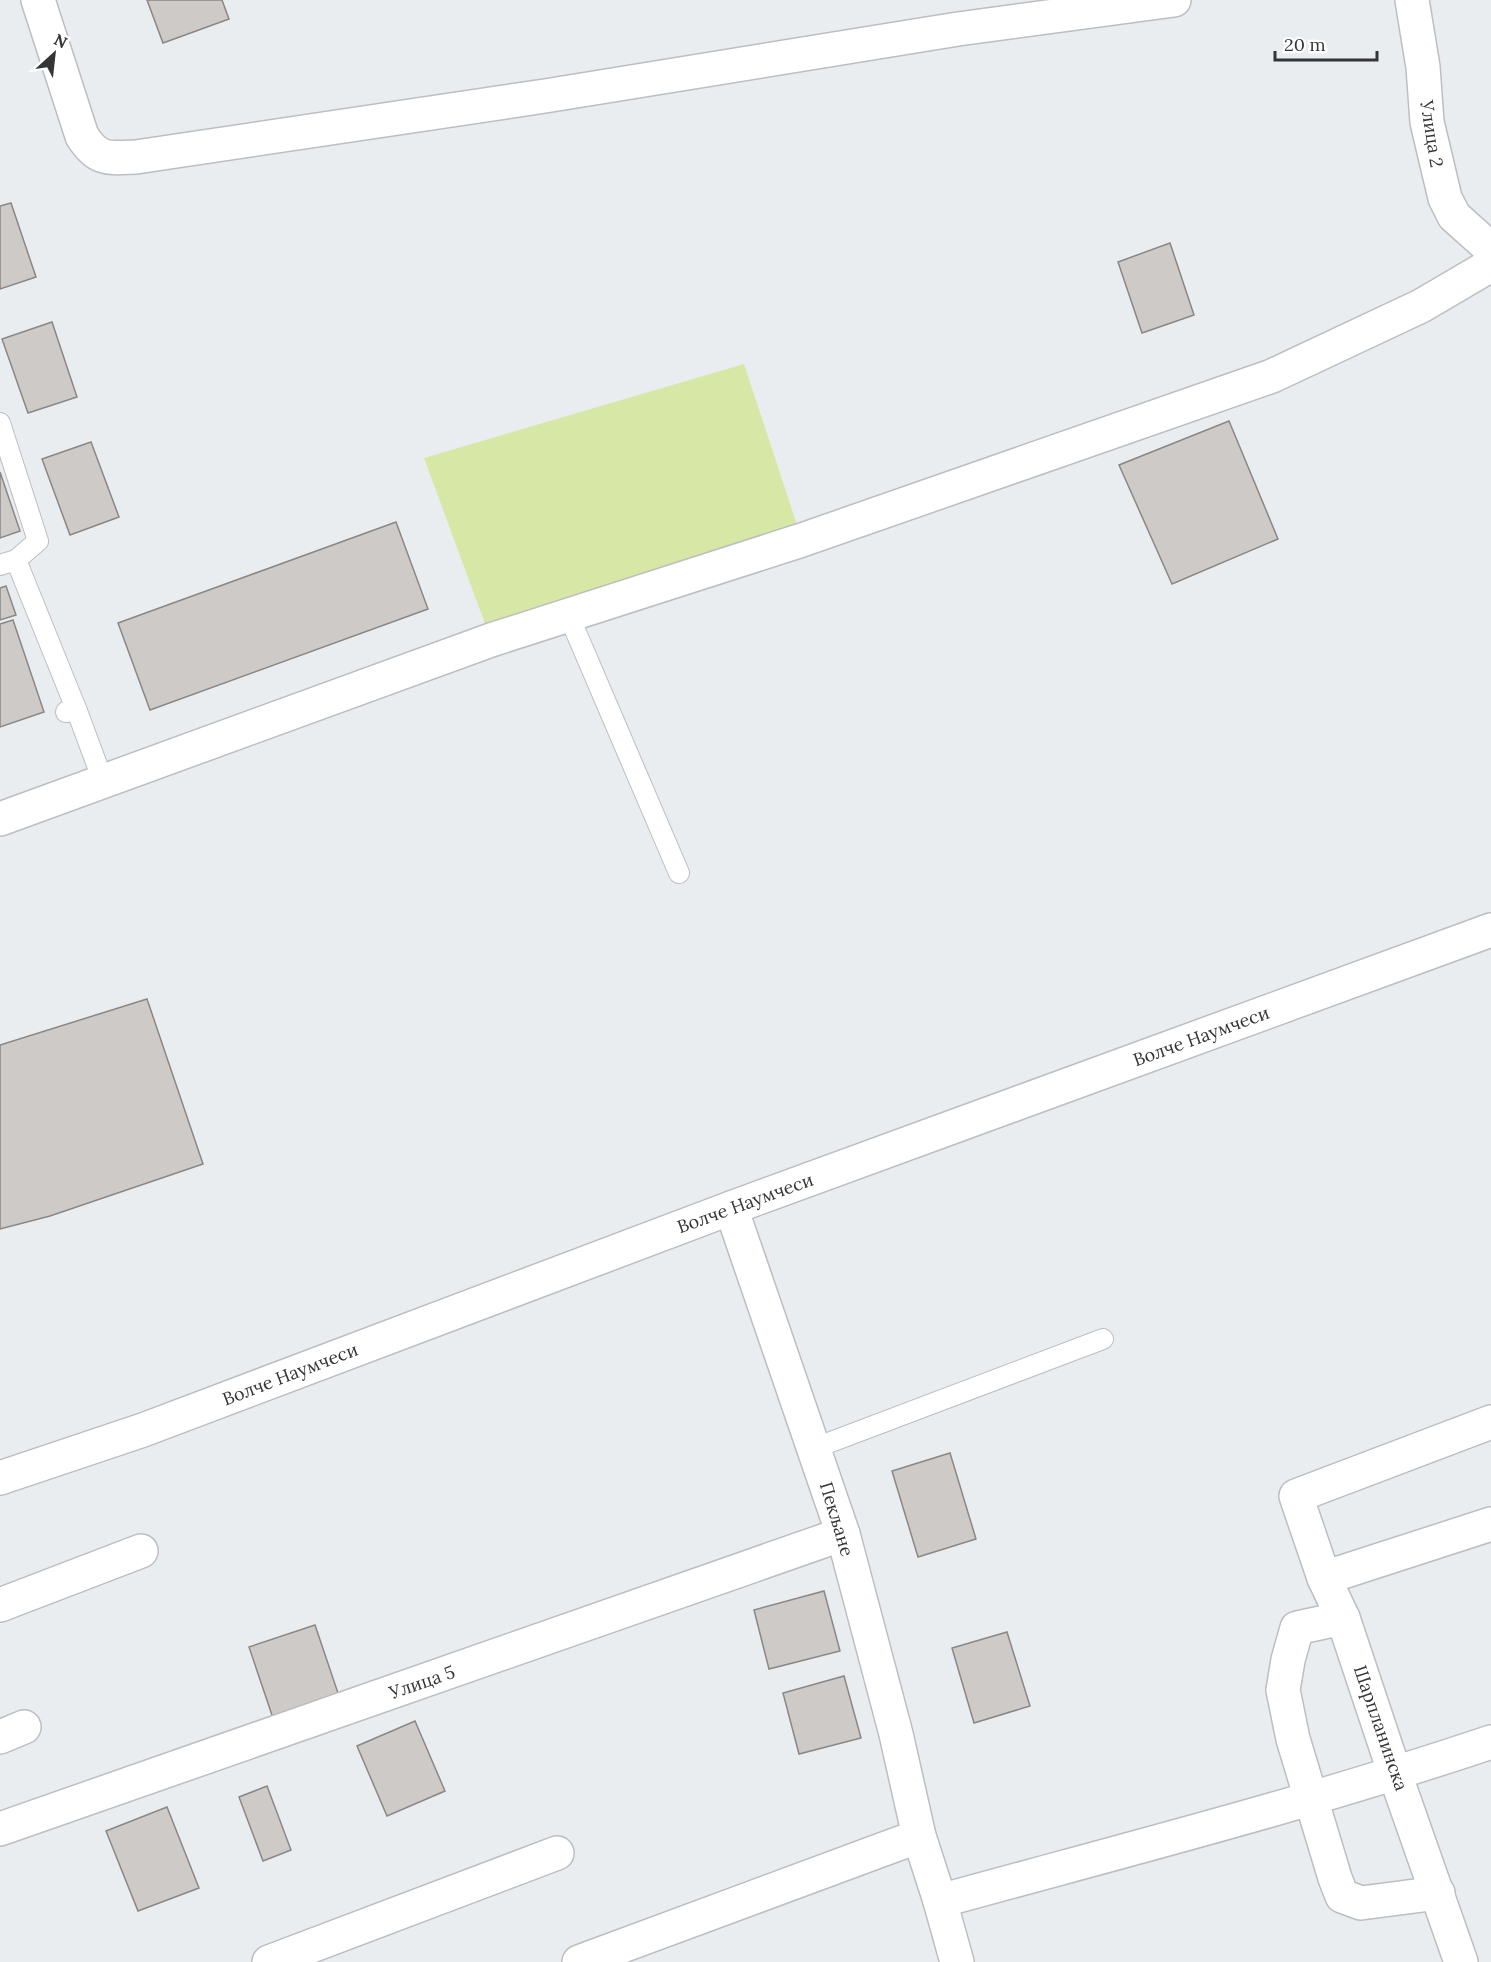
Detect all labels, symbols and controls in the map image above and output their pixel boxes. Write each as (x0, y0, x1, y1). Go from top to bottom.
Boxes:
north arrow (24, 24, 84, 84)
scale bar (1275, 24, 1377, 62)
text: N (51, 29, 71, 52)
text: 20 m (1284, 33, 1326, 56)
street label: Улица 2 (1415, 98, 1449, 169)
street label: Волче Наумчеси (1130, 1001, 1272, 1071)
street label: Волче Наумчеси (674, 1168, 816, 1238)
street label: Волче Наумчеси (219, 1338, 361, 1410)
street label: Пекљане (815, 1479, 859, 1559)
street label: Улица 5 (385, 1660, 458, 1704)
street label: Шарпланинска (1349, 1662, 1413, 1794)

